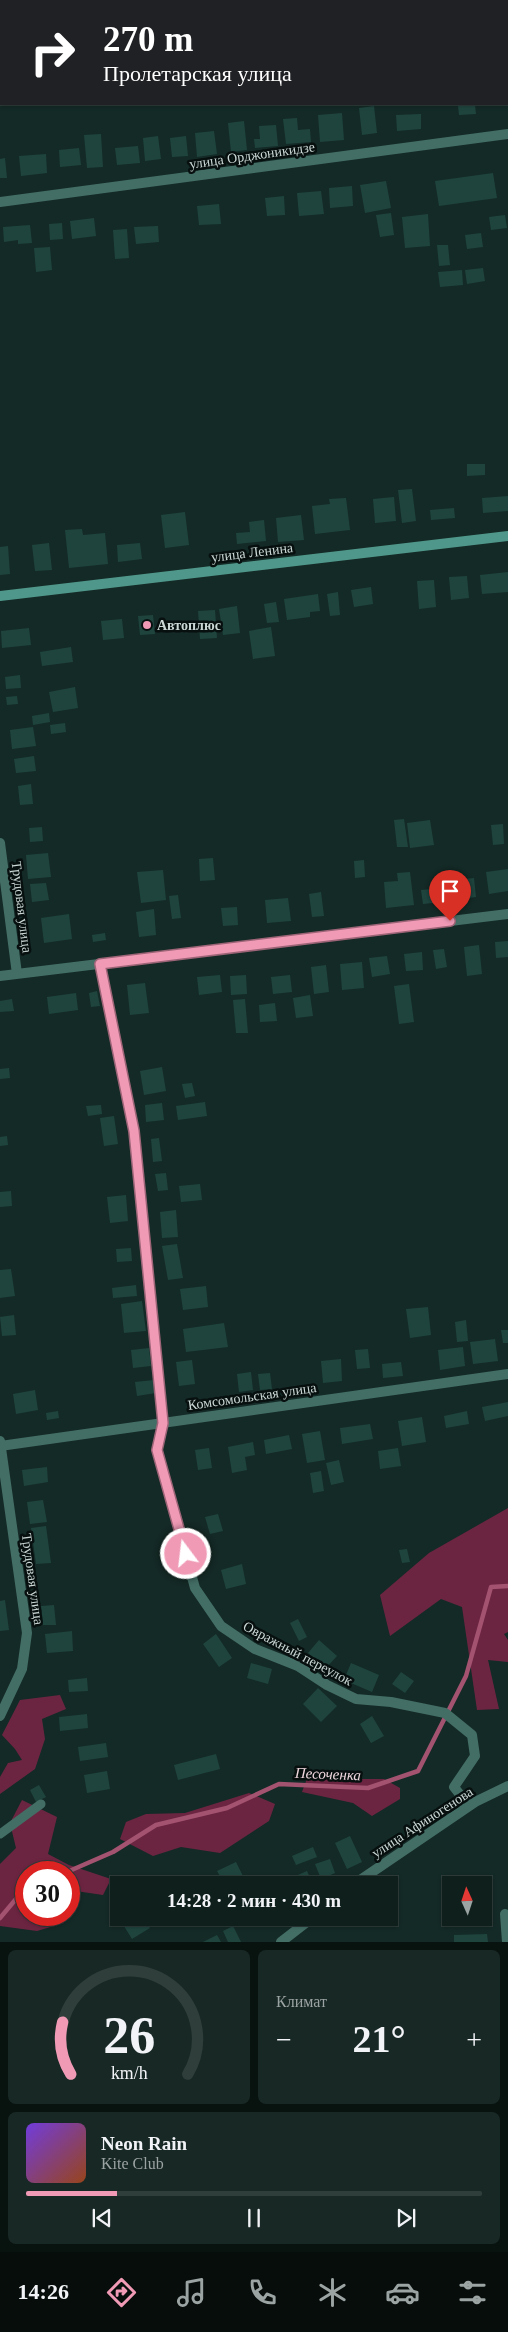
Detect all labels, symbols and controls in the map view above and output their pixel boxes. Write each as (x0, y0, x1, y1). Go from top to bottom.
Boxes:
icon: right (20, 20, 85, 85)
text: 270 m (103, 20, 193, 59)
text: Пролетарская улица (103, 61, 292, 86)
street label: улица Орджоникидзе (188, 139, 316, 172)
street label: улица Ленина (210, 540, 295, 565)
place label: Автоплюс (157, 618, 221, 633)
marker: Автоплюс (141, 619, 153, 631)
street label: Трудовая улица (8, 860, 35, 955)
pin (429, 870, 471, 921)
icon: arrive (436, 877, 464, 905)
street label: Комсомольская улица (187, 1380, 318, 1413)
position arrow (159, 1527, 211, 1579)
street label: Трудовая улица (19, 1532, 46, 1627)
street label: Овражный переулок (241, 1618, 355, 1689)
water label: Песоченка (294, 1765, 361, 1783)
street label: улица Афиногенова (369, 1784, 476, 1861)
speed limit sign: 30 (15, 1861, 80, 1926)
north arrow (442, 1876, 492, 1926)
map controls (442, 1876, 492, 1926)
text: 14:28 · 2 мин · 430 m (167, 1890, 341, 1911)
text: Климат (276, 1993, 327, 2010)
text: 26 (103, 2007, 155, 2064)
text: 21° (352, 2018, 406, 2060)
text: − (276, 2024, 292, 2055)
text: + (466, 2024, 482, 2055)
text: km/h (111, 2063, 147, 2083)
text: Neon Rain (101, 2133, 187, 2154)
text: Kite Club (101, 2155, 164, 2172)
icon: previous (88, 2204, 116, 2232)
icon: pause (240, 2204, 268, 2232)
icon: next (392, 2204, 420, 2232)
icon: directions (104, 2275, 139, 2310)
icon: music (174, 2275, 209, 2310)
icon: phone (245, 2275, 280, 2310)
icon: climate (315, 2275, 350, 2310)
icon: car (385, 2275, 420, 2310)
icon: filters (455, 2275, 490, 2310)
text: 14:26 (18, 2279, 69, 2304)

